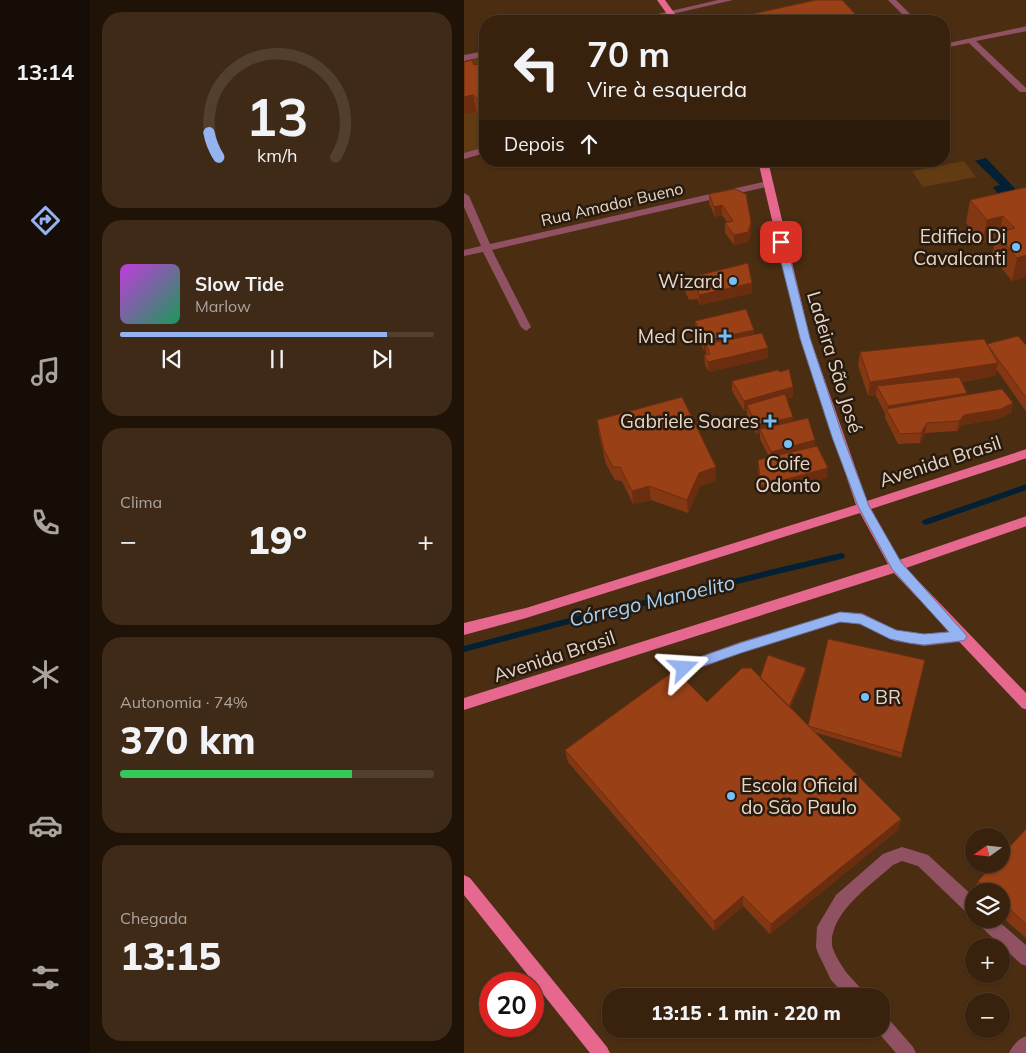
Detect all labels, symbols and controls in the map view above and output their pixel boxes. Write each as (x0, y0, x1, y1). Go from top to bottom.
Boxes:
text: 70 m (587, 32, 670, 76)
icon: left (504, 35, 569, 100)
text: 13:14 (16, 58, 74, 86)
text: Vire à esquerda (587, 75, 747, 103)
text: 13 (246, 84, 308, 149)
icon: ahead (575, 130, 603, 158)
text: Depois (504, 132, 565, 156)
text: km/h (257, 144, 297, 166)
street label: Rua Amador Bueno (539, 178, 685, 230)
icon: directions (28, 203, 63, 238)
pin (760, 221, 802, 263)
place label: Edificio Di Cavalcanti (913, 224, 1006, 270)
icon: arrive (767, 228, 795, 256)
marker: Edificio Di Cavalcanti (1010, 241, 1022, 253)
place label: Wizard (658, 269, 723, 293)
text: Slow Tide (195, 272, 284, 296)
marker: Wizard (727, 275, 739, 287)
street label: Ladeira São José (802, 288, 868, 436)
text: Marlow (195, 296, 251, 316)
place label: Med Clin (638, 324, 714, 348)
marker: Med Clin (718, 329, 732, 343)
icon: previous (158, 345, 186, 373)
icon: pause (263, 345, 291, 373)
icon: next (368, 345, 396, 373)
icon: music (28, 354, 63, 389)
place label: Gabriele Soares (620, 409, 759, 433)
marker: Gabriele Soares (763, 414, 777, 428)
street label: Avenida Brasil (876, 430, 1004, 492)
marker: Coife Odonto (782, 438, 794, 450)
place label: Coife Odonto (755, 451, 821, 497)
text: Clima (120, 492, 162, 512)
icon: phone (28, 505, 63, 540)
text: 19° (247, 516, 307, 564)
text: − (120, 523, 137, 558)
text: + (417, 523, 434, 558)
water label: Córrego Manoelito (567, 569, 737, 632)
street label: Avenida Brasil (490, 625, 618, 687)
position arrow (657, 641, 709, 693)
icon: climate (28, 657, 63, 692)
place label: BR (875, 685, 901, 709)
marker: BR (859, 691, 871, 703)
text: Autonomia · 74% (120, 692, 248, 712)
text: 370 km (120, 716, 256, 764)
place label: Escola Oficial do São Paulo (741, 773, 858, 819)
marker: Escola Oficial do São Paulo (725, 790, 737, 802)
icon: car (28, 808, 63, 843)
north arrow (965, 828, 1010, 872)
map controls (965, 828, 1010, 1038)
button: layers (965, 883, 1010, 928)
text: Chegada (120, 908, 187, 928)
text: 13:15 (120, 932, 221, 980)
button: + (965, 938, 1010, 983)
icon: filters (28, 960, 63, 995)
speed limit sign: 20 (479, 972, 544, 1037)
button: − (965, 993, 1010, 1038)
text: 13:15 · 1 min · 220 m (651, 1001, 841, 1025)

